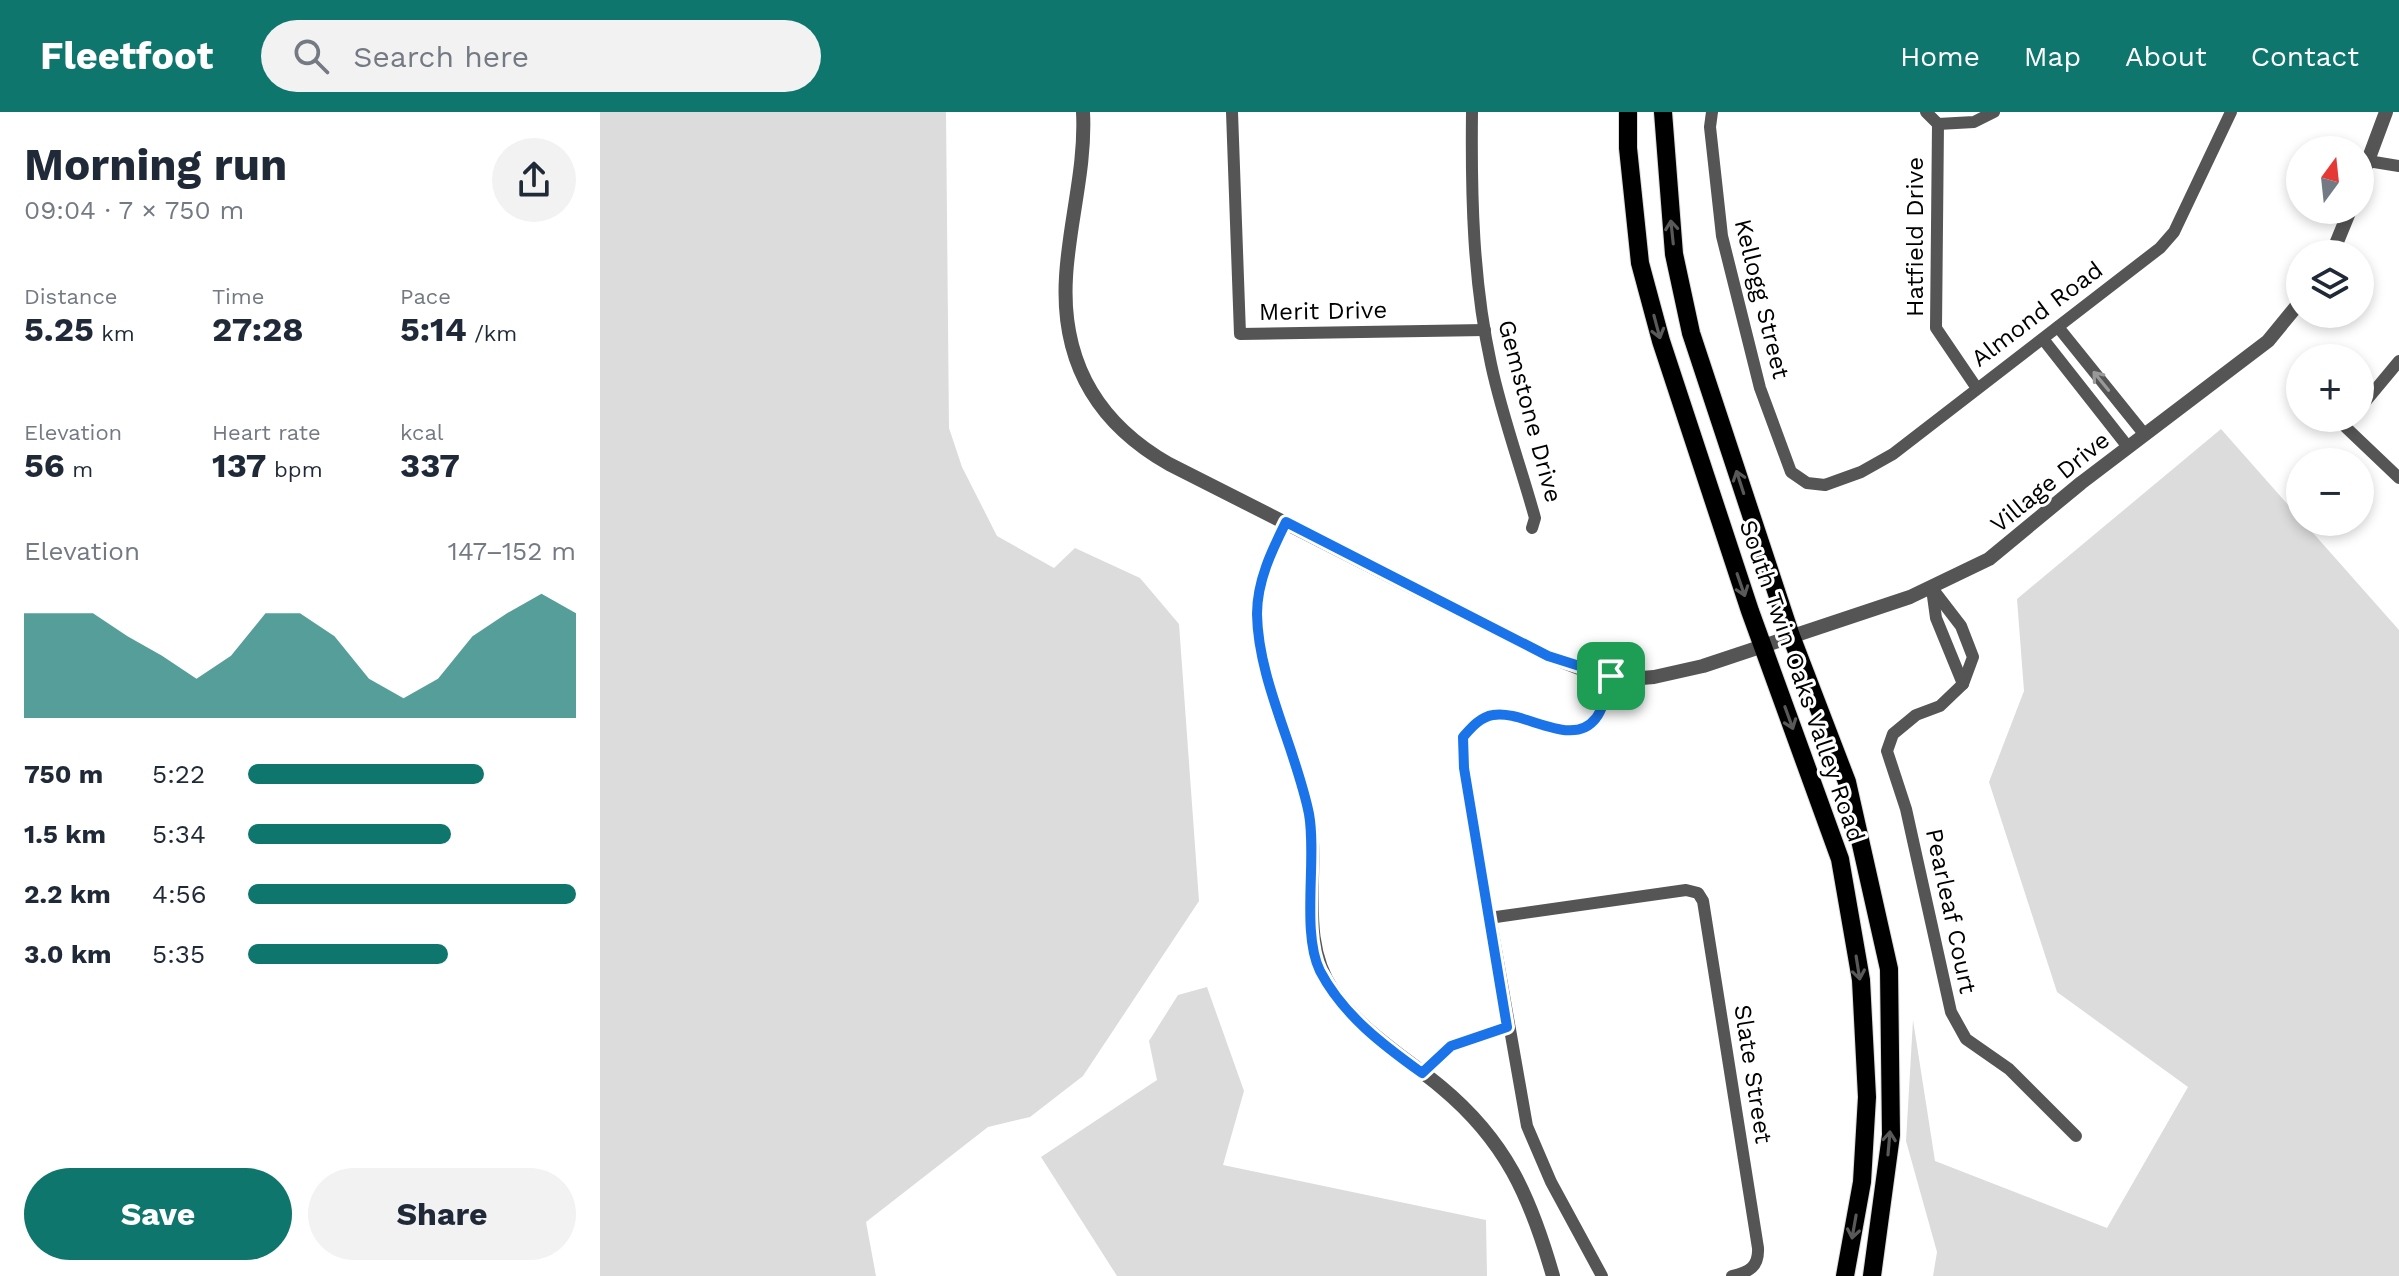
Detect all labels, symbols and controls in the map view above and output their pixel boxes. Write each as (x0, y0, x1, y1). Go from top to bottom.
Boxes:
search box (261, 20, 821, 92)
text: Fleetfoot (40, 34, 213, 78)
icon: search (289, 34, 333, 78)
text: Search here (353, 39, 529, 74)
text: Home (1900, 40, 1980, 73)
text: Map (2024, 40, 2081, 73)
text: About (2125, 40, 2207, 73)
text: Contact (2251, 40, 2359, 73)
north arrow (2286, 136, 2374, 224)
map controls (2286, 136, 2374, 536)
button: share (492, 138, 576, 222)
text: Morning run (24, 139, 287, 191)
street label: Hatfield Drive (1901, 157, 1929, 317)
text: 09:04 · 7 × 750 m (24, 195, 244, 225)
street label: Kellogg Street (1729, 216, 1795, 382)
one-way arrow (1664, 219, 1679, 246)
button: layers (2286, 240, 2374, 328)
street label: Almond Road (1966, 256, 2108, 372)
text: Distance (24, 284, 118, 309)
text: Time (212, 284, 264, 309)
text: Pace (400, 284, 451, 309)
street label: Merit Drive (1259, 296, 1387, 326)
text: 5.25 (24, 309, 94, 349)
text: 27:28 (212, 309, 304, 349)
text: 5:14 (400, 309, 467, 349)
one-way arrow (1651, 314, 1666, 340)
street label: Gemstone Drive (1492, 317, 1568, 505)
text: km (94, 321, 135, 346)
text: /km (467, 321, 517, 346)
button: + (2286, 344, 2374, 432)
one-way arrow (2093, 371, 2110, 392)
text: Elevation (24, 420, 122, 445)
text: Heart rate (212, 420, 321, 445)
text: kcal (400, 420, 444, 445)
street label: Village Drive (1985, 426, 2115, 538)
text: 56 (24, 445, 65, 485)
text: 137 (212, 445, 267, 485)
text: 337 (400, 445, 460, 485)
button: − (2286, 448, 2374, 536)
text: m (65, 457, 93, 482)
text: bpm (267, 457, 323, 482)
one-way arrow (1732, 470, 1747, 496)
street label: South Twin Oaks Valley Road (1734, 516, 1870, 846)
text: Elevation (24, 536, 140, 566)
text: 147–152 m (448, 536, 576, 566)
one-way arrow (1735, 572, 1750, 597)
pin (1577, 642, 1645, 710)
icon: arrive (1589, 654, 1633, 698)
one-way arrow (1783, 706, 1798, 731)
text: 750 m (24, 759, 103, 789)
text: 5:22 (152, 759, 205, 789)
text: 1.5 km (24, 819, 106, 849)
text: 5:34 (152, 819, 206, 849)
street label: Pearleaf Court (1920, 826, 1982, 996)
text: 2.2 km (24, 879, 111, 909)
text: 4:56 (152, 879, 207, 909)
text: 3.0 km (24, 939, 112, 969)
text: 5:35 (152, 939, 205, 969)
one-way arrow (1852, 955, 1867, 980)
street label: Slate Street (1728, 1003, 1778, 1145)
one-way arrow (1882, 1130, 1897, 1157)
button: Save (24, 1168, 292, 1260)
button: Share (308, 1168, 576, 1260)
one-way arrow (1845, 1214, 1860, 1239)

